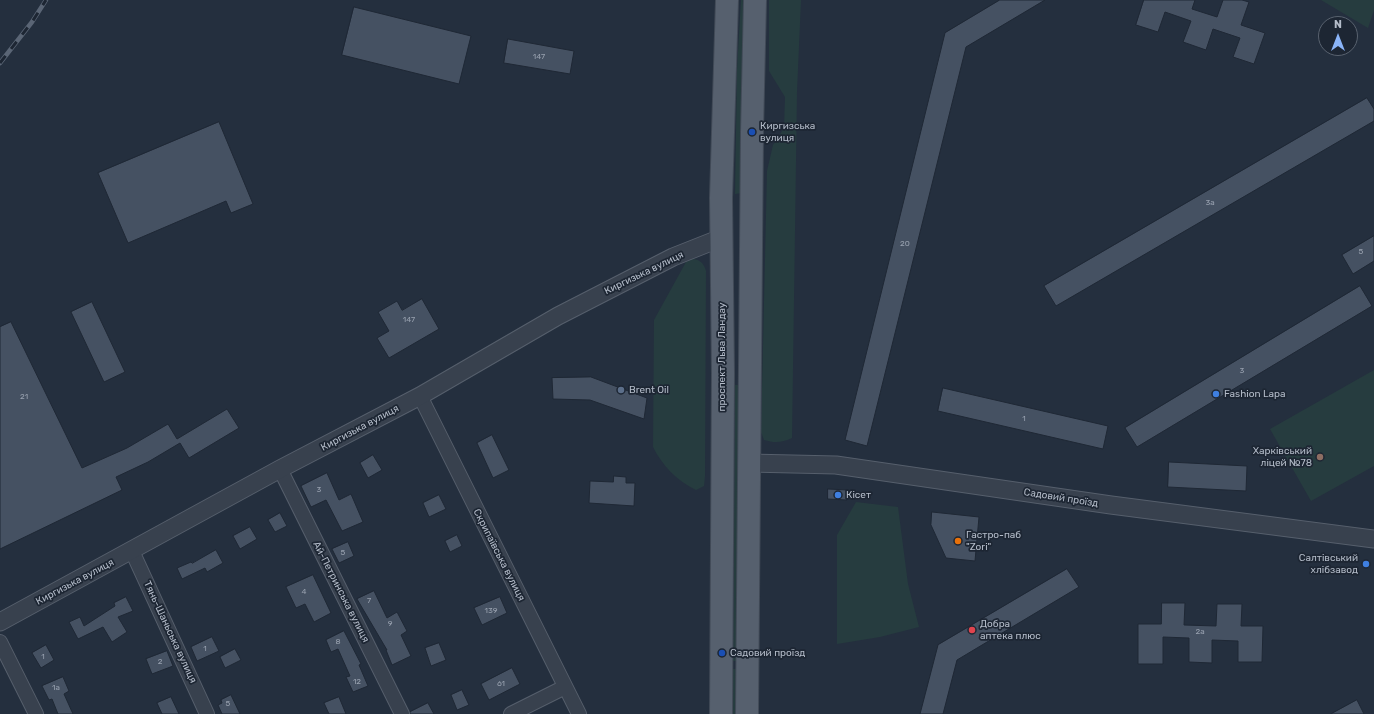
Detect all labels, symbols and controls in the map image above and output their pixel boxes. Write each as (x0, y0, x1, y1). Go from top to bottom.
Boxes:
north arrow (1318, 16, 1358, 56)
text: N (1334, 18, 1342, 31)
house number: 147 (533, 52, 545, 62)
place label: Киргизська вулиця (760, 120, 815, 144)
marker: Киргизська вулиця (747, 127, 757, 137)
house number: 3а (1205, 198, 1215, 208)
house number: 20 (900, 239, 910, 249)
house number: 5 (1359, 247, 1363, 257)
street label: Киргизька вулиця (602, 249, 686, 297)
street label: проспект Льва Ландау (716, 303, 728, 411)
house number: 147 (403, 315, 415, 325)
house number: 3 (1240, 366, 1244, 376)
place label: Brent Oil (629, 384, 669, 396)
marker: Brent Oil (616, 385, 626, 395)
place label: Fashion Lapa (1224, 388, 1286, 400)
marker: Fashion Lapa (1211, 389, 1221, 399)
house number: 21 (20, 392, 28, 402)
street label: Киргизька вулиця (319, 402, 401, 454)
house number: 1 (1022, 414, 1026, 424)
place label: Харківський ліцей №78 (1253, 445, 1312, 468)
marker: Харківський ліцей №78 (1315, 452, 1325, 462)
house number: 3 (317, 485, 321, 495)
street label: Садовий проїзд (1023, 486, 1099, 510)
place label: Кісет (846, 489, 871, 501)
marker: Кісет (833, 490, 843, 500)
street label: Скрипаївська вулиця (471, 507, 527, 603)
place label: Гастро-паб "Zori" (966, 529, 1021, 552)
marker: Гастро-паб "Zori" (953, 536, 963, 546)
street label: Ай-Петринська вулиця (310, 540, 372, 644)
house number: 5 (341, 548, 345, 558)
place label: Салтівський хлібзавод (1299, 552, 1358, 576)
street label: Киргизька вулиця (34, 556, 116, 608)
marker: Салтівський хлібзавод (1361, 559, 1371, 569)
street label: Тянь-Шаньська вулиця (141, 579, 199, 685)
house number: 4 (302, 587, 306, 597)
house number: 7 (367, 596, 371, 606)
house number: 139 (485, 606, 497, 616)
place label: Добра аптека плюс (980, 618, 1041, 642)
house number: 9 (388, 619, 392, 629)
marker: Добра аптека плюс (967, 625, 977, 635)
house number: 2а (1195, 627, 1205, 637)
house number: 8 (335, 637, 341, 647)
house number: 1 (203, 644, 207, 654)
place label: Садовий проїзд (730, 647, 805, 659)
marker: Садовий проїзд (717, 648, 727, 658)
house number: 1 (41, 652, 45, 662)
house number: 2 (158, 657, 162, 667)
house number: 12 (353, 677, 361, 687)
house number: 61 (497, 679, 505, 689)
house number: 1а (52, 683, 60, 693)
house number: 5 (226, 699, 230, 709)

